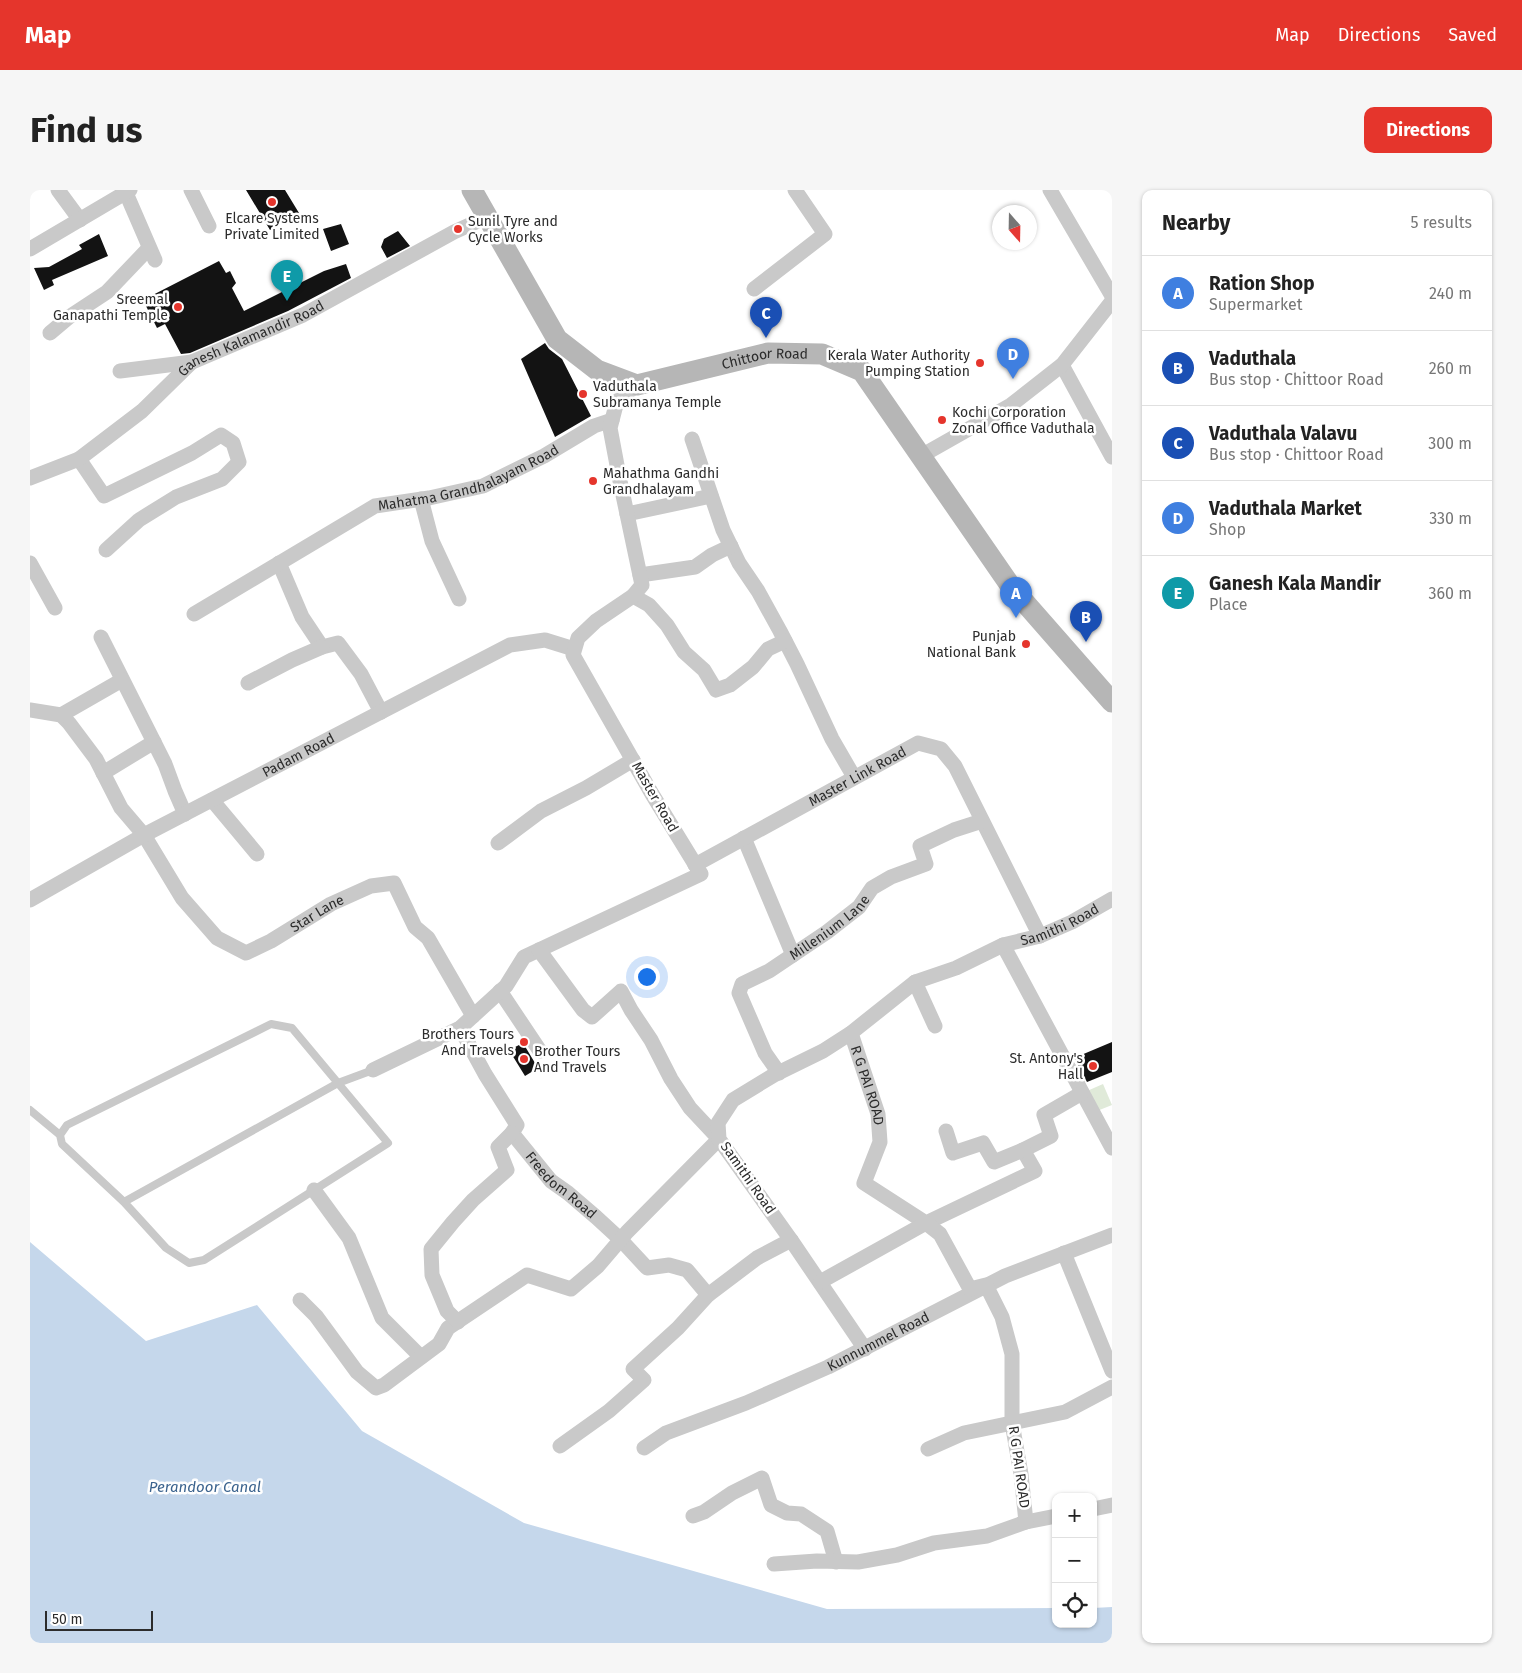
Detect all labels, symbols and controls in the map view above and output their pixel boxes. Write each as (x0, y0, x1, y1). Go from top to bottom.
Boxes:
text: Map (25, 21, 71, 49)
text: Map (1275, 24, 1310, 46)
text: Directions (1338, 24, 1420, 46)
text: Saved (1448, 24, 1497, 46)
button: Directions (1364, 107, 1492, 153)
text: Find us (30, 109, 142, 151)
marker: Elcare Systems Private Limited (266, 196, 278, 208)
north arrow (992, 205, 1037, 250)
place label: Elcare Systems Private Limited (224, 210, 320, 243)
text: Nearby (1162, 210, 1230, 236)
place label: Sunil Tyre and Cycle Works (468, 213, 558, 246)
text: 5 results (1411, 213, 1472, 232)
marker: Sunil Tyre and Cycle Works (452, 223, 464, 235)
pin: E (271, 260, 303, 301)
text: Ration Shop (1209, 272, 1314, 295)
text: A (1173, 284, 1183, 303)
text: 240 m (1429, 284, 1472, 303)
place label: Sreemal Ganapathi Temple (53, 291, 168, 324)
text: Supermarket (1209, 295, 1303, 314)
street label: Ganesh Kalamandir Road (174, 297, 327, 380)
pin: C (750, 297, 782, 338)
marker: Sreemal Ganapathi Temple (172, 301, 184, 313)
pin: D (997, 338, 1029, 379)
street label: Chittoor Road (720, 344, 808, 373)
place label: Kerala Water Authority Pumping Station (827, 347, 970, 380)
text: Vaduthala (1209, 347, 1296, 370)
marker: Kerala Water Authority Pumping Station (974, 357, 986, 369)
text: B (1173, 359, 1183, 378)
text: 260 m (1429, 359, 1472, 378)
text: Bus stop · Chittoor Road (1209, 370, 1384, 389)
place label: Vaduthala Subramanya Temple (593, 378, 721, 411)
marker: Vaduthala Subramanya Temple (577, 388, 589, 400)
place label: Kochi Corporation Zonal Office Vaduthala (952, 404, 1095, 437)
marker: Kochi Corporation Zonal Office Vaduthala (936, 414, 948, 426)
text: Vaduthala Valavu (1209, 422, 1357, 445)
text: C (1173, 434, 1183, 453)
text: 300 m (1428, 434, 1472, 453)
street label: Mahatma Grandhalayam Road (377, 441, 562, 514)
text: Bus stop · Chittoor Road (1209, 445, 1384, 464)
place label: Mahathma Gandhi Grandhalayam (603, 465, 719, 498)
marker: Mahathma Gandhi Grandhalayam (587, 475, 599, 487)
text: Vaduthala Market (1209, 497, 1362, 520)
text: D (1173, 509, 1183, 528)
text: 330 m (1429, 509, 1472, 528)
text: Shop (1209, 520, 1246, 539)
text: Ganesh Kala Mandir (1209, 572, 1381, 595)
pin: A (1000, 577, 1032, 618)
text: E (1174, 584, 1182, 603)
text: 360 m (1429, 584, 1472, 603)
text: Place (1209, 595, 1248, 614)
pin: B (1070, 601, 1102, 642)
place label: Punjab National Bank (927, 628, 1017, 661)
marker: Punjab National Bank (1020, 638, 1032, 650)
street label: Padam Road (259, 729, 337, 781)
street label: Master Link Road (805, 743, 909, 810)
street label: Master Road (628, 759, 682, 835)
street label: Star Lane (287, 891, 346, 936)
street label: Millenium Lane (786, 892, 873, 963)
street label: Samithi Road (1018, 900, 1102, 949)
your location (634, 964, 660, 990)
place label: Brothers Tours And Travels (421, 1026, 514, 1059)
marker: Brothers Tours And Travels (518, 1036, 530, 1048)
place label: Brother Tours And Travels (534, 1043, 621, 1076)
street label: R G PAI ROAD (847, 1043, 887, 1126)
place label: St. Antony's Hall (1009, 1050, 1083, 1083)
marker: Brother Tours And Travels (518, 1053, 530, 1065)
marker: St. Antony's Hall (1087, 1060, 1099, 1072)
street label: Samithi Road (717, 1139, 779, 1217)
street label: Freedom Road (522, 1148, 600, 1222)
street label: Kunnummel Road (824, 1308, 932, 1375)
street label: R G PAI ROAD (1005, 1425, 1033, 1509)
water label: Perandoor Canal (149, 1478, 261, 1496)
map controls (1052, 1493, 1097, 1628)
button: + (1052, 1493, 1097, 1538)
button: − (1052, 1538, 1097, 1583)
button: locate (1052, 1583, 1097, 1628)
scale bar (45, 1608, 152, 1631)
text: 50 m (52, 1611, 83, 1628)

